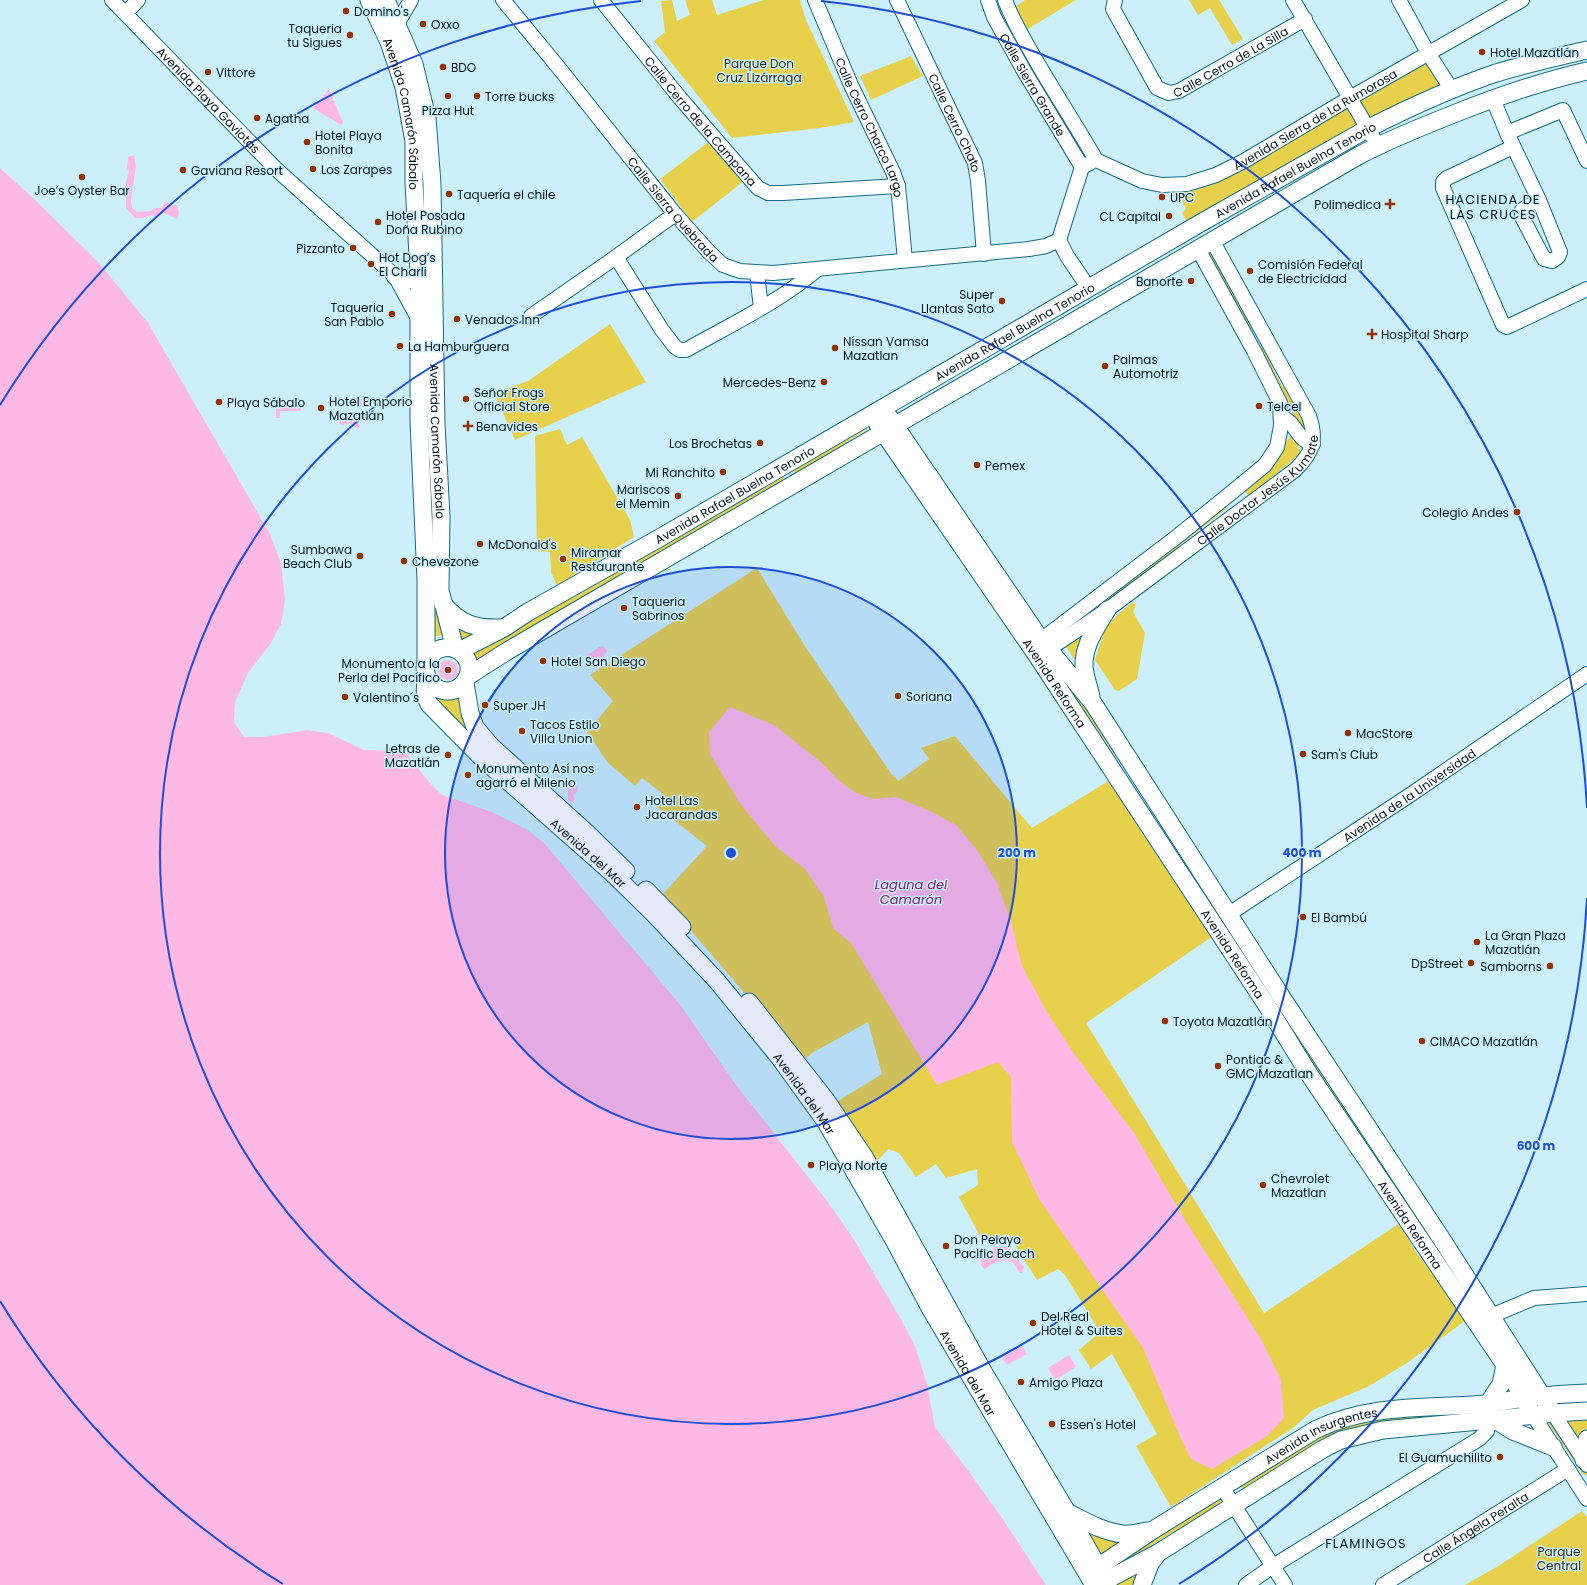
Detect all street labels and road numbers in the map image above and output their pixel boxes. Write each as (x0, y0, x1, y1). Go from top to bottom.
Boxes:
street label: Calle Cerro de La Silla (1172, 22, 1291, 100)
street label: Calle Sierra Grande (996, 30, 1070, 139)
street label: Avenida Camarón Sábalo (380, 35, 423, 191)
street label: Avenida Playa Gaviotas (153, 43, 264, 157)
street label: Calle Cerro de la Campana (641, 52, 761, 190)
street label: Calle Cerro Charco Largo (832, 55, 908, 198)
street label: Avenida Sierra de La Rumorosa (1230, 65, 1400, 174)
street label: Calle Cerro Chato (925, 70, 985, 174)
street label: Avenida Rafael Buelna Tenorio (1212, 117, 1379, 222)
street label: Calle Sierra Quebrada (624, 153, 723, 266)
street label: Avenida Rafael Buelna Tenorio (931, 278, 1098, 385)
street label: Avenida Camarón Sábalo (426, 364, 450, 520)
street label: Calle Doctor Jesús Kumate (1193, 434, 1322, 549)
street label: Avenida Rafael Buelna Tenorio (651, 441, 818, 548)
street label: Avenida Reforma (1019, 635, 1091, 731)
street label: Avenida de la Universidad (1339, 744, 1479, 845)
street label: Avenida del Mar (547, 814, 631, 892)
street label: Avenida Reforma (1197, 906, 1269, 1002)
street label: Avenida del Mar (770, 1049, 840, 1138)
street label: Avenida Reforma (1374, 1177, 1446, 1272)
street label: Avenida del Mar (936, 1327, 1001, 1419)
street label: Avenida Insurgentes (1261, 1403, 1378, 1468)
street label: Calle Ángela Peralta (1419, 1487, 1532, 1567)

